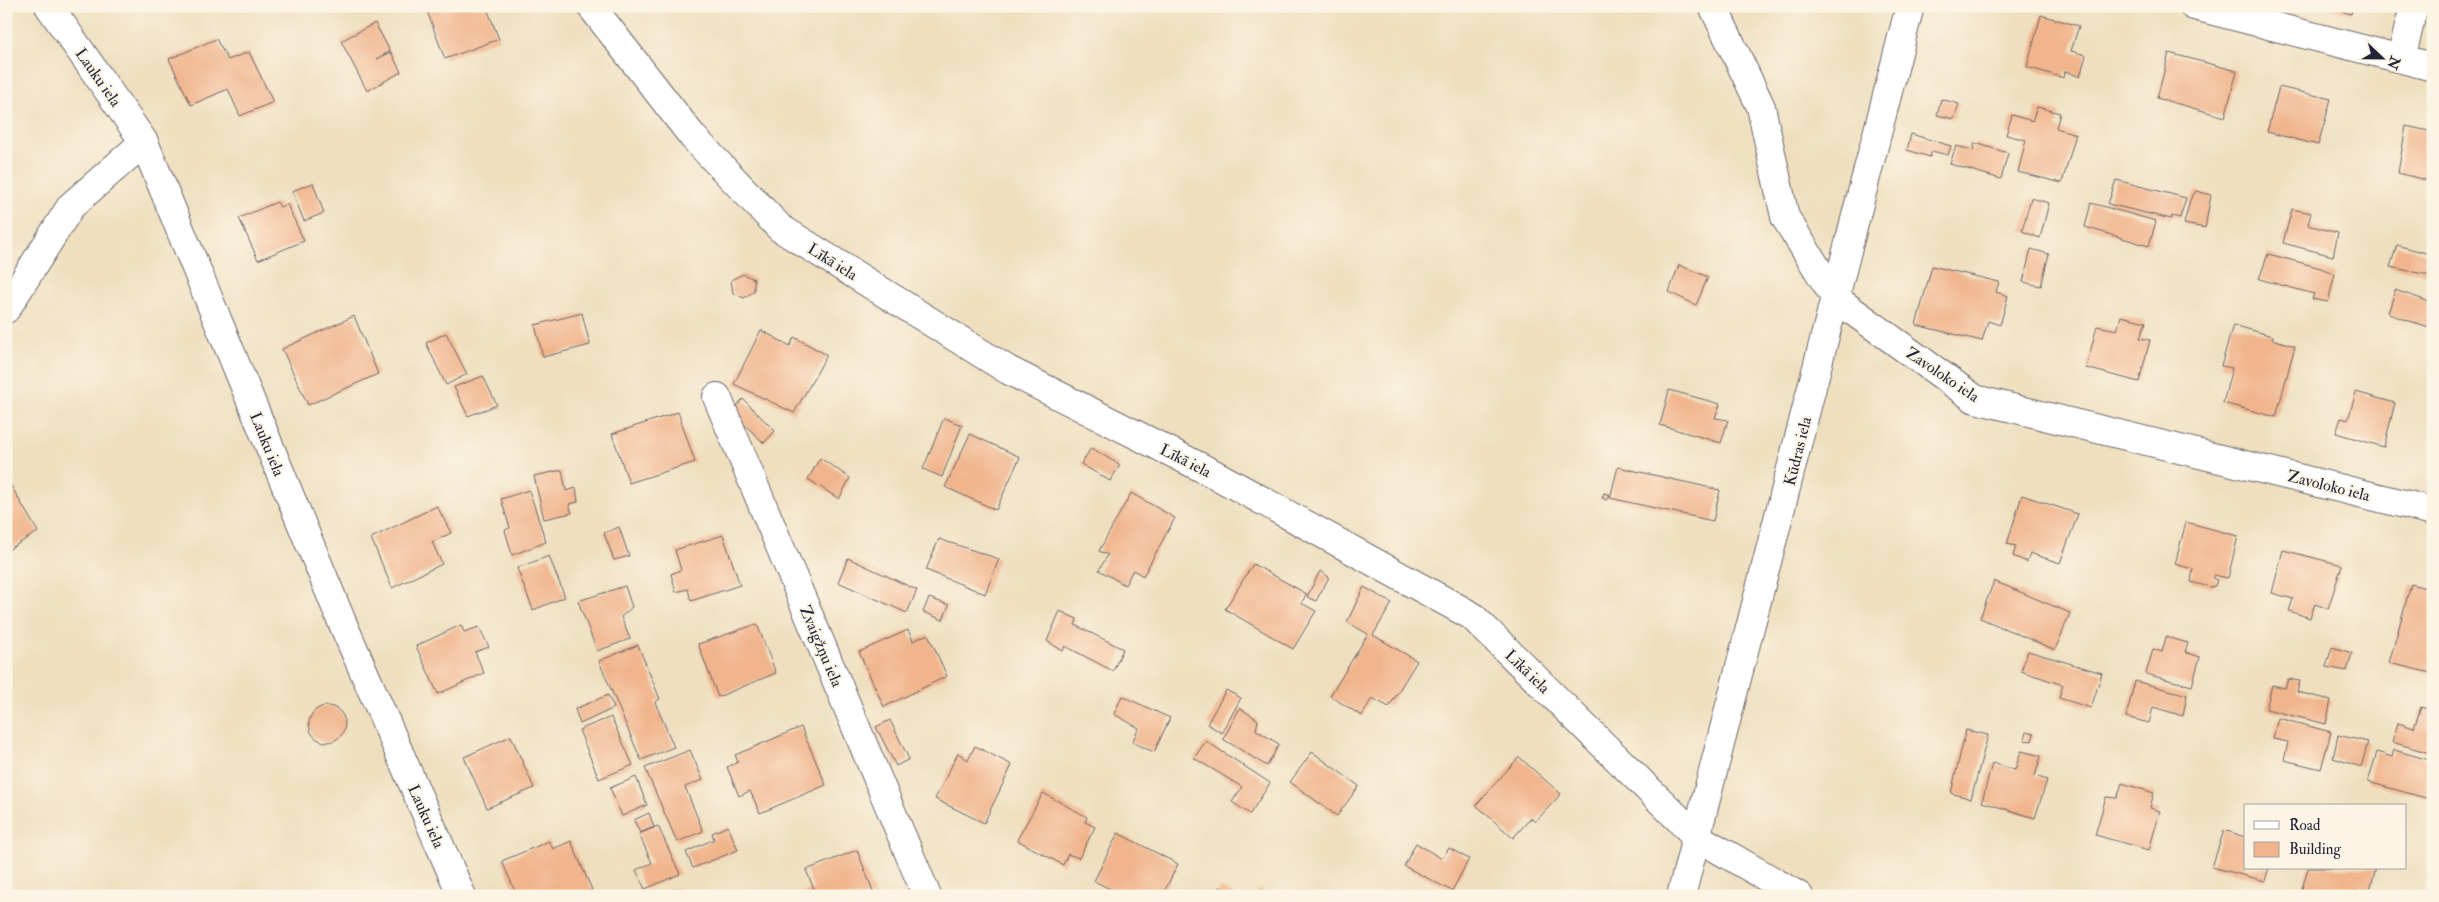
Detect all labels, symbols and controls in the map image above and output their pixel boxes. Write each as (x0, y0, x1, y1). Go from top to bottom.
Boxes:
north arrow (2356, 32, 2406, 82)
street label: Lauku iela (71, 44, 126, 111)
text: N (2383, 53, 2404, 72)
street label: Līkā iela (804, 239, 861, 285)
street label: Zavoloko iela (1902, 343, 1983, 407)
street label: Lauku iela (245, 409, 289, 480)
street label: Kūdras iela (1780, 414, 1816, 488)
street label: Līkā iela (1157, 440, 1215, 482)
street label: Zavoloko iela (2285, 466, 2373, 506)
street label: Zvaigžņu iela (795, 603, 847, 690)
street label: Līkā iela (1501, 645, 1554, 698)
street label: Lauku iela (403, 782, 449, 852)
legend (2244, 804, 2406, 870)
text: Road (2289, 816, 2321, 835)
text: Building (2289, 840, 2341, 859)

